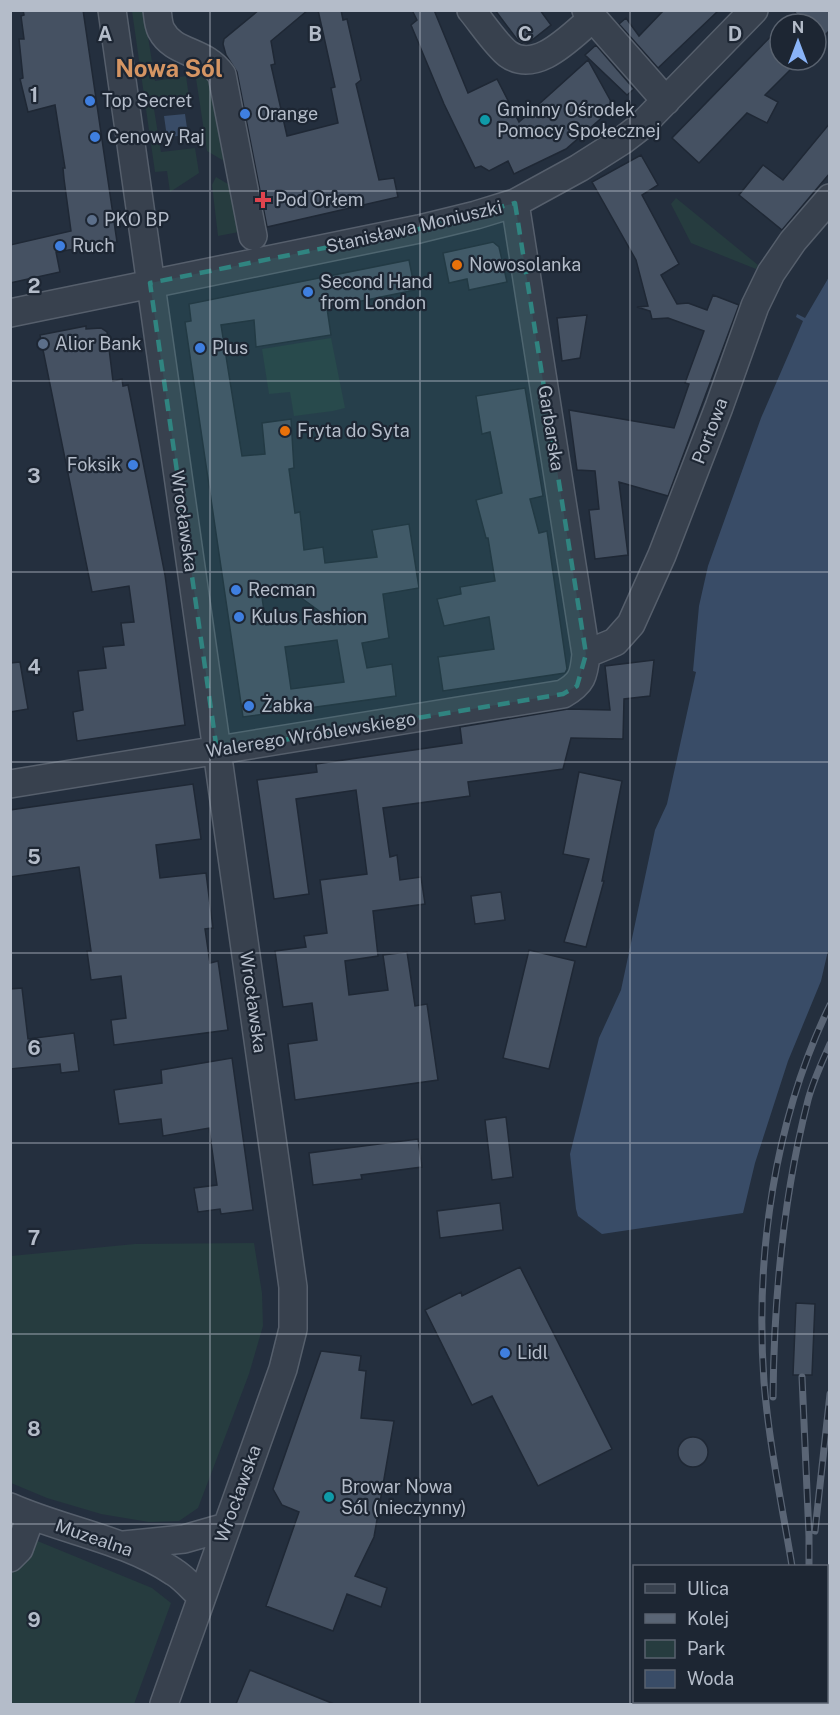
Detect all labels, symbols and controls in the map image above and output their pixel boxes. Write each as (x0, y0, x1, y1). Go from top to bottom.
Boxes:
north arrow (768, 12, 828, 72)
text: N (792, 18, 804, 37)
text: A (98, 22, 112, 46)
text: B (308, 22, 322, 46)
text: C (518, 22, 532, 46)
text: D (728, 22, 742, 46)
district label: Nowa Sól (115, 54, 223, 82)
text: 1 (30, 83, 38, 107)
place label: Top Secret (102, 90, 192, 111)
marker: Top Secret (83, 94, 97, 108)
place label: Gminny Ośrodek Pomocy Społecznej (497, 99, 660, 141)
place label: Orange (257, 103, 318, 124)
marker: Orange (238, 107, 252, 121)
marker: Gminny Ośrodek Pomocy Społecznej (478, 113, 492, 127)
place label: Cenowy Raj (107, 126, 205, 147)
marker: Cenowy Raj (88, 130, 102, 144)
place label: Pod Orłem (275, 189, 363, 210)
marker: Pod Orłem (256, 193, 270, 207)
street label: Stanisława Moniuszki (324, 196, 504, 257)
place label: PKO BP (104, 209, 169, 230)
marker: PKO BP (85, 213, 99, 227)
place label: Ruch (72, 235, 115, 256)
marker: Ruch (53, 239, 67, 253)
place label: Nowosolanka (469, 254, 581, 275)
marker: Nowosolanka (450, 258, 464, 272)
place label: Second Hand from London (320, 271, 432, 313)
text: 2 (28, 274, 40, 298)
marker: Second Hand from London (301, 285, 315, 299)
place label: Alior Bank (55, 333, 142, 354)
marker: Alior Bank (36, 337, 50, 351)
place label: Plus (212, 337, 248, 358)
marker: Plus (193, 341, 207, 355)
street label: Garbarska (534, 383, 569, 472)
street label: Portowa (687, 395, 732, 467)
place label: Fryta do Syta (297, 420, 410, 441)
marker: Fryta do Syta (278, 424, 292, 438)
place label: Foksik (67, 454, 121, 475)
marker: Foksik (126, 458, 140, 472)
text: 3 (27, 464, 41, 488)
street label: Wrocławska (167, 469, 202, 573)
place label: Recman (248, 579, 316, 600)
marker: Recman (229, 583, 243, 597)
place label: Kulus Fashion (251, 606, 367, 627)
marker: Kulus Fashion (232, 610, 246, 624)
text: 4 (27, 655, 41, 679)
place label: Żabka (261, 694, 313, 716)
marker: Żabka (242, 699, 256, 713)
street label: Walerego Wróblewskiego (205, 708, 417, 761)
text: 5 (27, 845, 41, 869)
street label: Wrocławska (236, 950, 271, 1054)
text: 6 (27, 1036, 41, 1060)
text: 7 (28, 1226, 40, 1250)
place label: Lidl (517, 1342, 548, 1363)
marker: Lidl (498, 1346, 512, 1360)
text: 8 (27, 1417, 41, 1441)
street label: Wrocławska (210, 1442, 265, 1545)
place label: Browar Nowa Sól (nieczynny) (341, 1476, 466, 1518)
marker: Browar Nowa Sól (nieczynny) (322, 1490, 336, 1504)
street label: Muzealna (53, 1514, 136, 1561)
legend (633, 1565, 828, 1703)
text: Ulica (687, 1578, 729, 1599)
text: 9 (27, 1608, 41, 1632)
text: Kolej (687, 1608, 729, 1629)
text: Park (687, 1638, 725, 1659)
text: Woda (687, 1668, 734, 1689)

